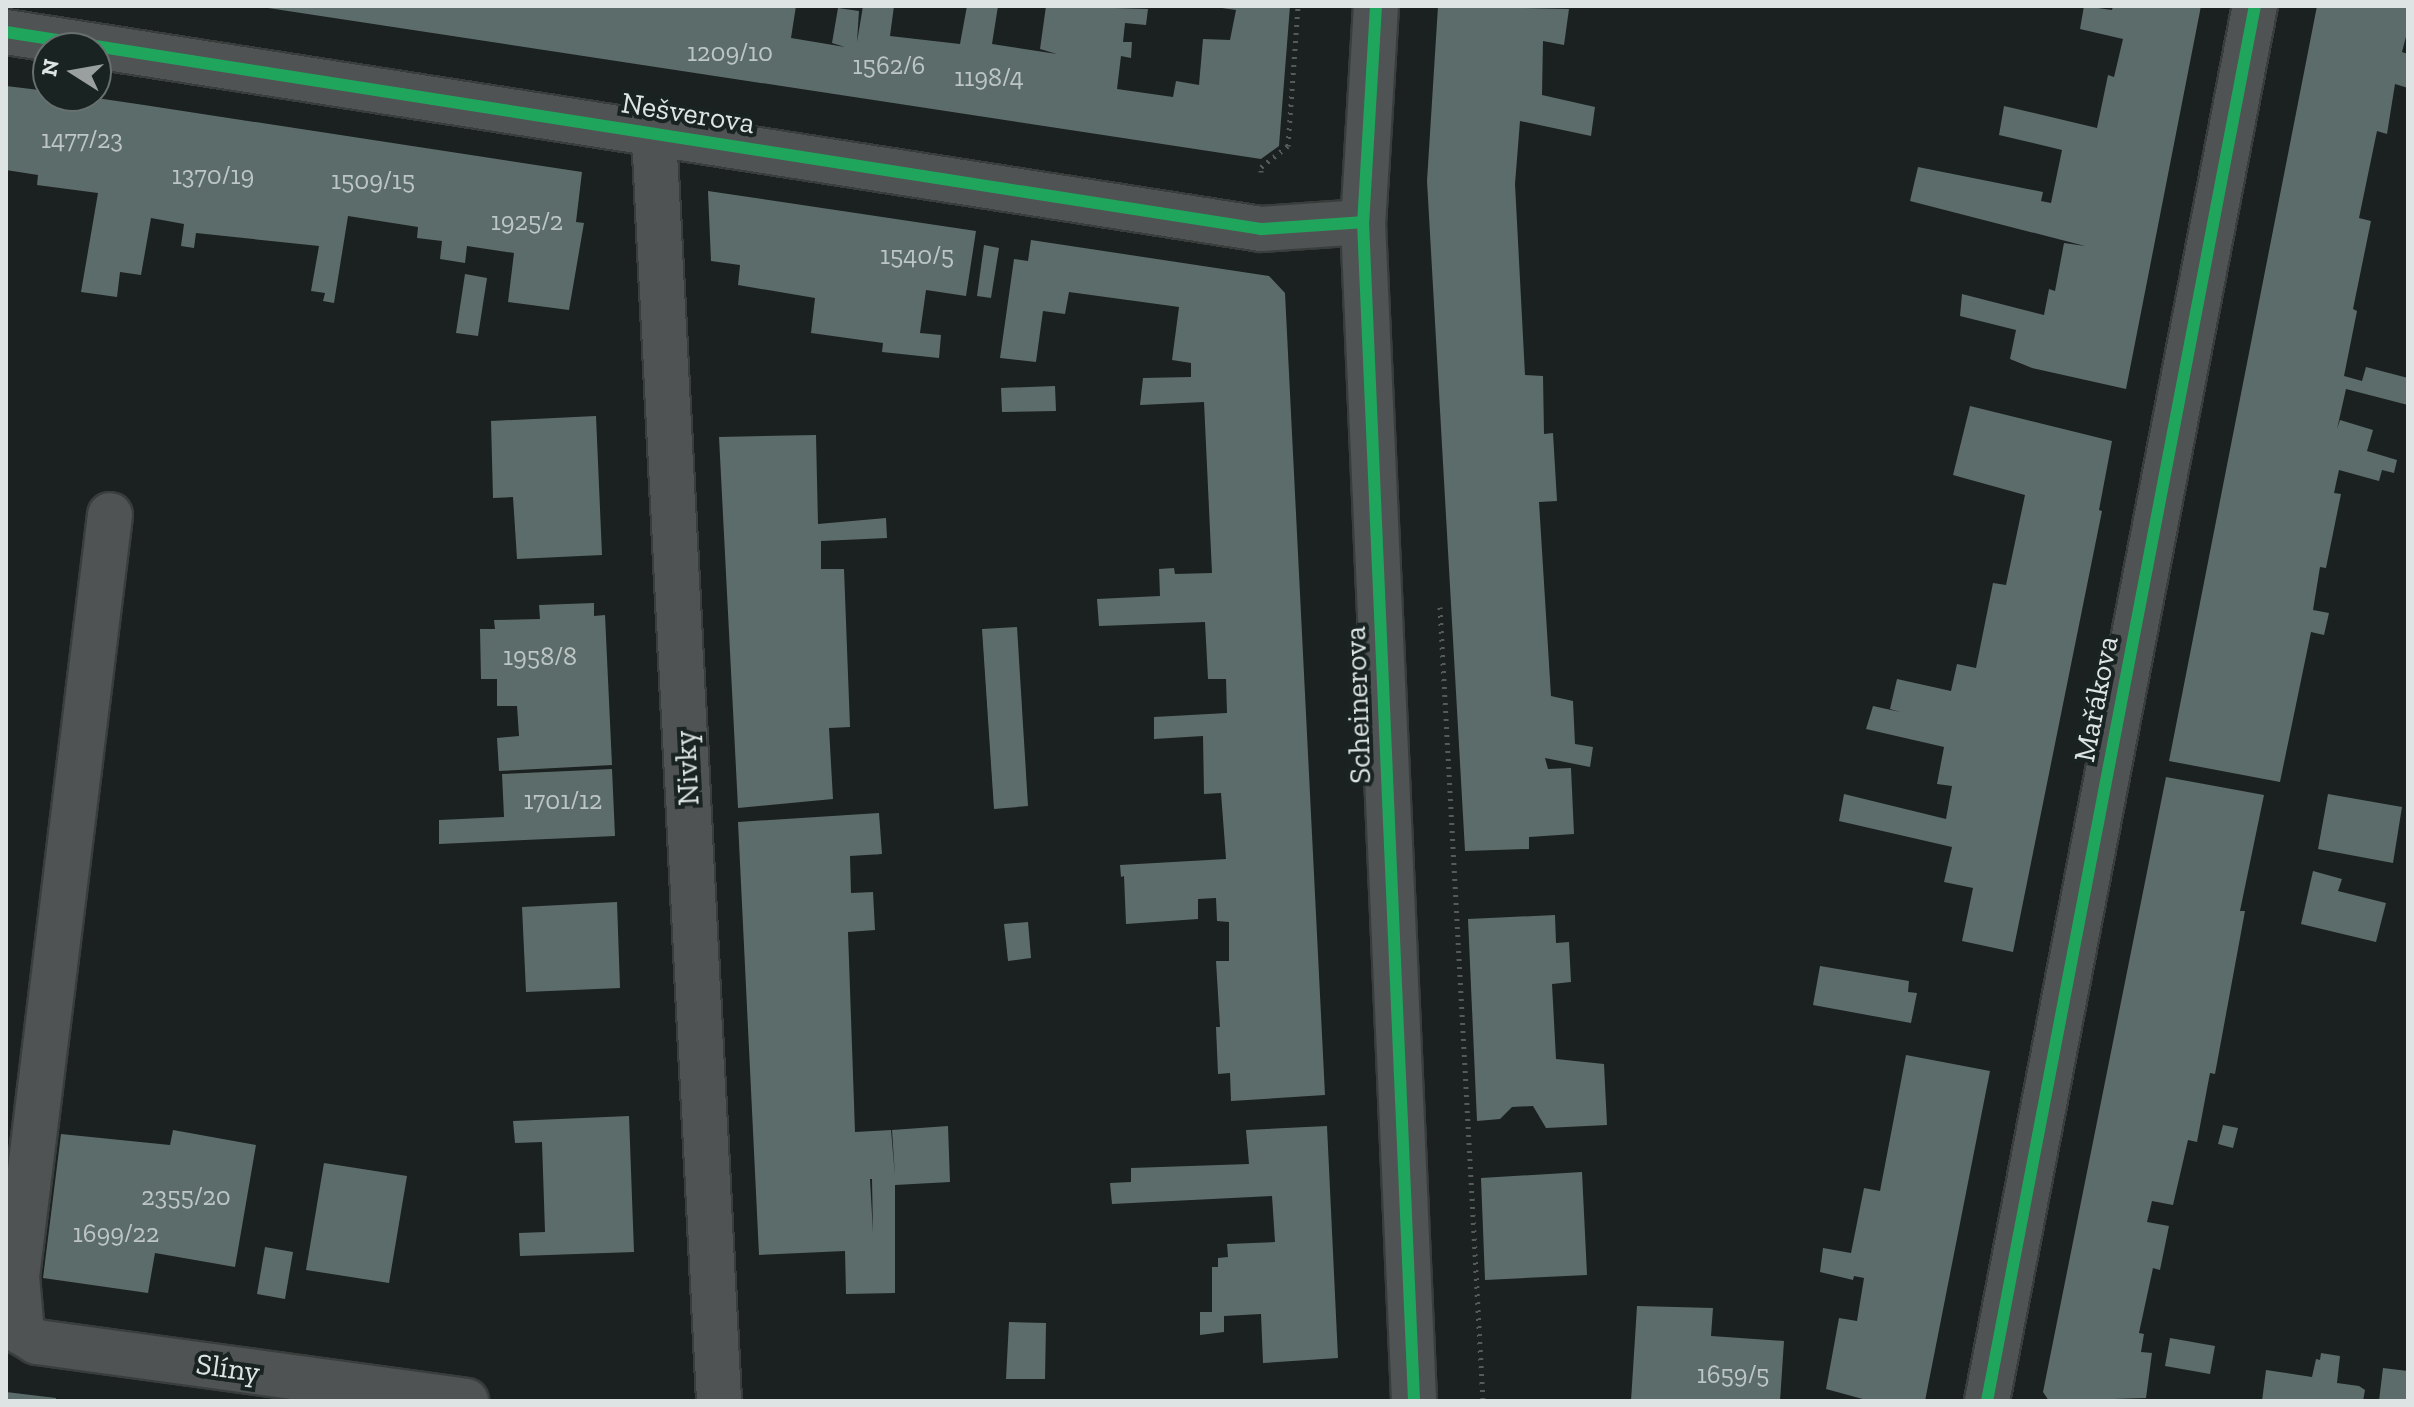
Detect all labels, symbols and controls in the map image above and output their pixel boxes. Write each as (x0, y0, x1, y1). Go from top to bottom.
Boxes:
north arrow (32, 32, 112, 112)
house number: 1209/10 (687, 37, 773, 69)
house number: 1562/6 (853, 50, 925, 82)
text: N (35, 57, 65, 79)
house number: 1198/4 (954, 62, 1024, 94)
street label: Nešverova (619, 85, 757, 141)
house number: 1477/23 (41, 124, 123, 156)
house number: 1370/19 (172, 160, 254, 192)
house number: 1509/15 (331, 165, 415, 197)
house number: 1925/2 (491, 206, 563, 238)
house number: 1540/5 (880, 240, 954, 272)
street label: Scheinerova (1337, 626, 1379, 784)
street label: Mařákova (2066, 633, 2126, 765)
house number: 1958/8 (503, 641, 577, 673)
street label: Nivky (667, 729, 707, 807)
house number: 1701/12 (523, 785, 603, 817)
house number: 2355/20 (141, 1181, 231, 1213)
house number: 1699/22 (73, 1218, 159, 1250)
street label: Slíny (194, 1346, 262, 1390)
house number: 1659/5 (1697, 1359, 1769, 1391)

